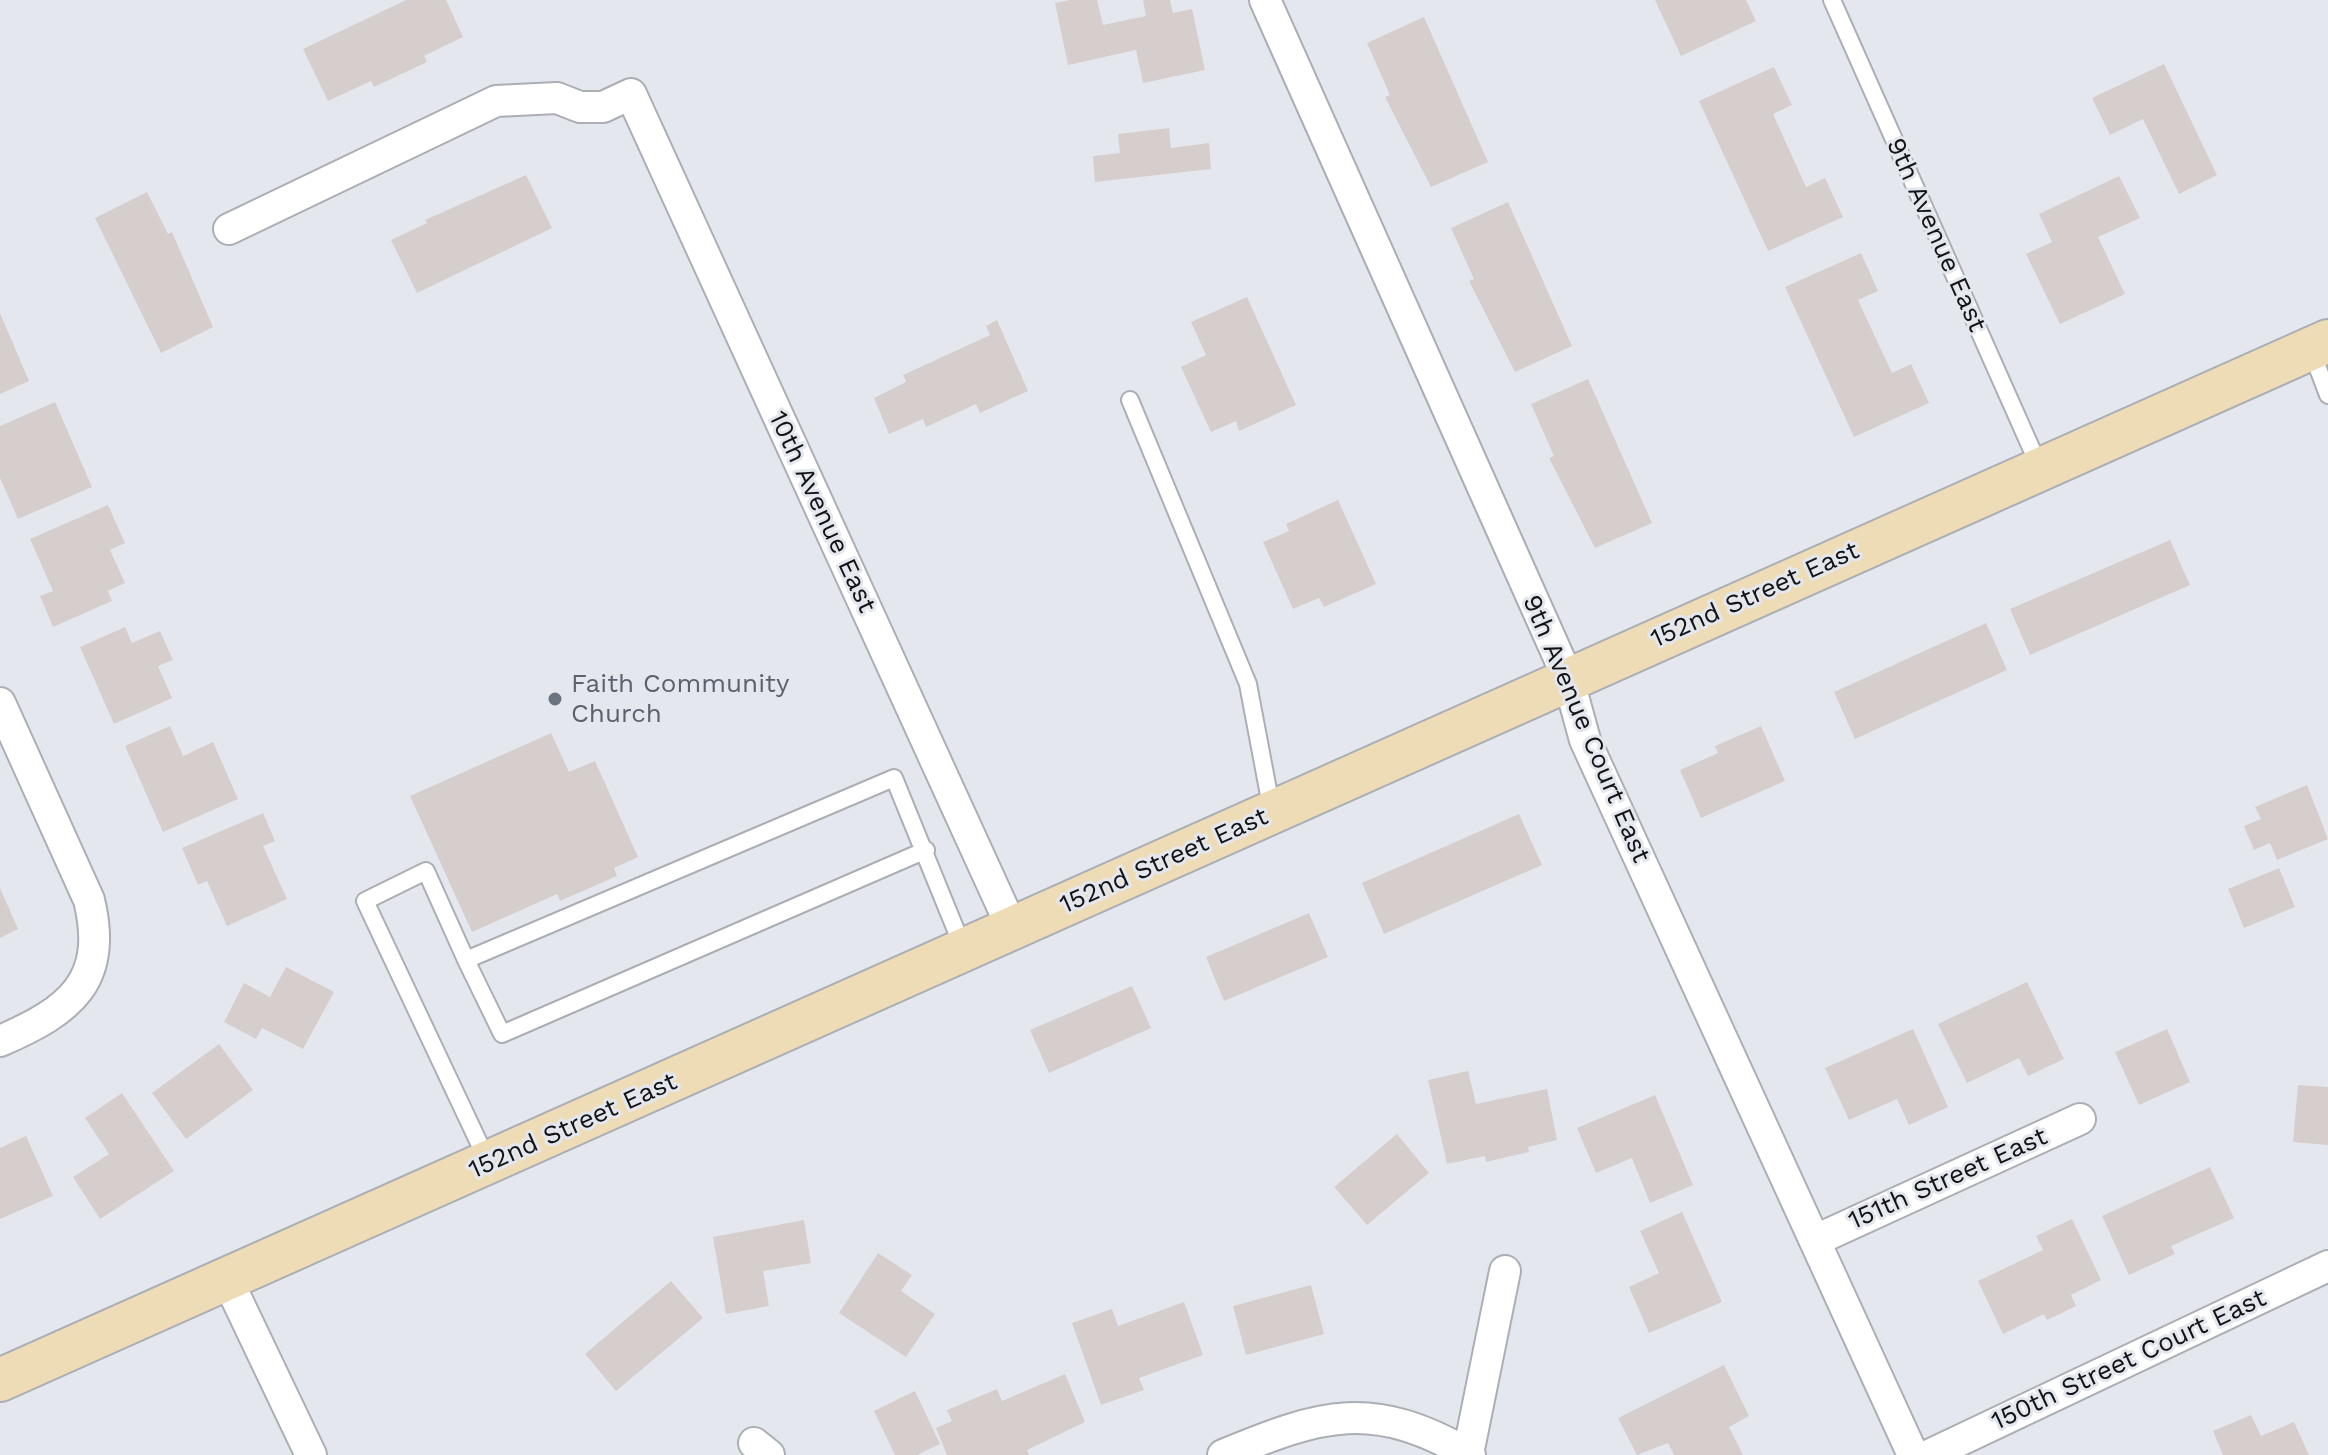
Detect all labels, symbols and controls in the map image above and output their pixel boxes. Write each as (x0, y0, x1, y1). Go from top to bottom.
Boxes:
street label: 9th Avenue East (1879, 133, 1993, 337)
street label: 10th Avenue East (762, 406, 882, 618)
street label: 152nd Street East (1646, 535, 1864, 655)
street label: 9th Avenue Court East (1515, 590, 1657, 868)
place label: Faith Community Church (571, 668, 789, 730)
marker: Faith Community Church (546, 690, 564, 708)
street label: 152nd Street East (1055, 801, 1273, 921)
street label: 152nd Street East (464, 1066, 682, 1186)
street label: 151th Street East (1844, 1121, 2052, 1237)
street label: 150th Street Court East (1987, 1283, 2271, 1437)

